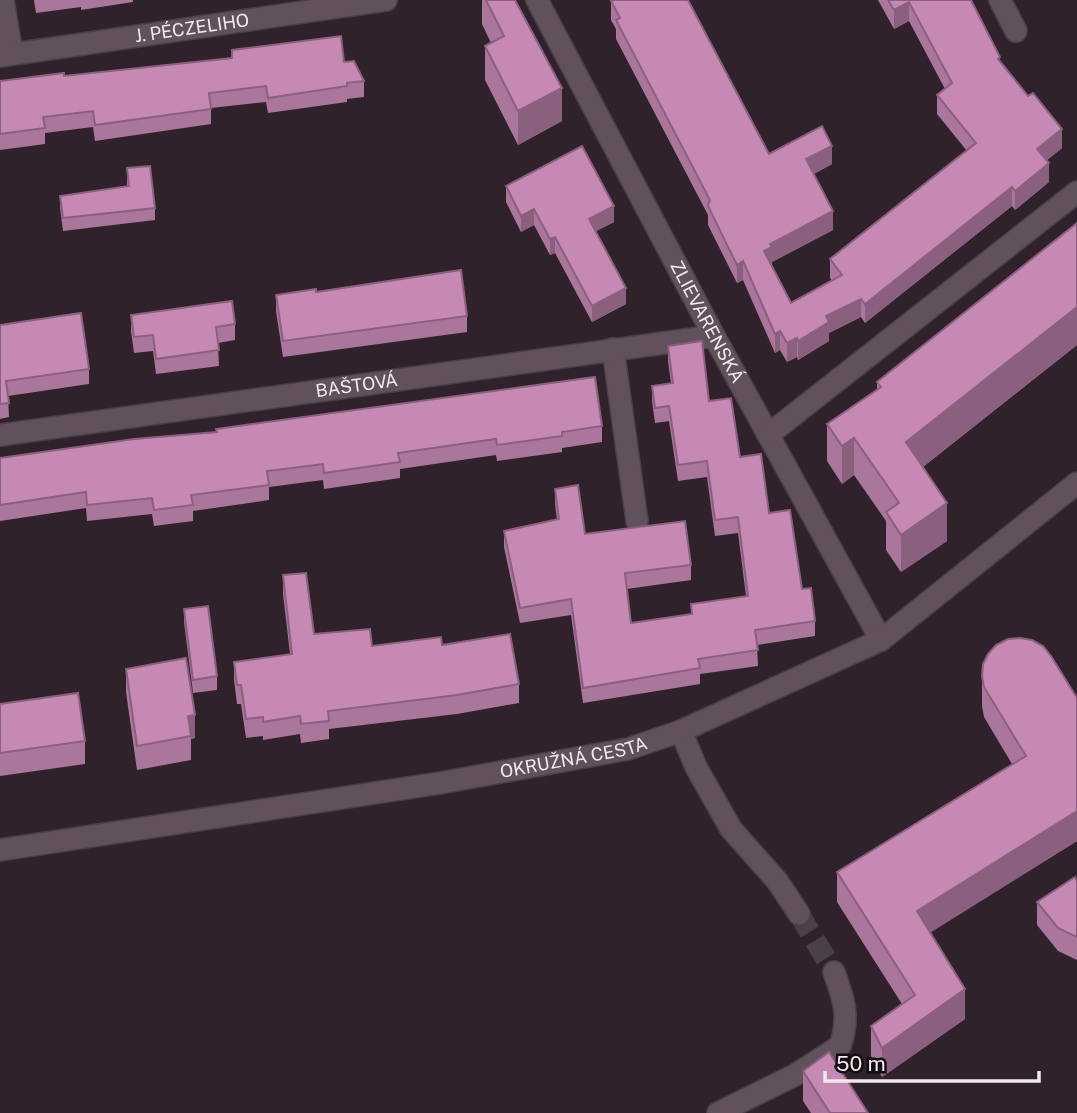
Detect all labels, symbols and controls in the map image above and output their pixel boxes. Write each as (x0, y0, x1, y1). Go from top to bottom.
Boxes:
street label: J. PÉCZELIHO (133, 9, 250, 46)
street label: ZLIEVARENSKÁ (666, 257, 750, 387)
street label: BAŠTOVÁ (314, 368, 399, 401)
street label: OKRUŽNÁ CESTA (498, 732, 650, 782)
scale bar (825, 1040, 1038, 1084)
text: 50 m (836, 1051, 886, 1076)

